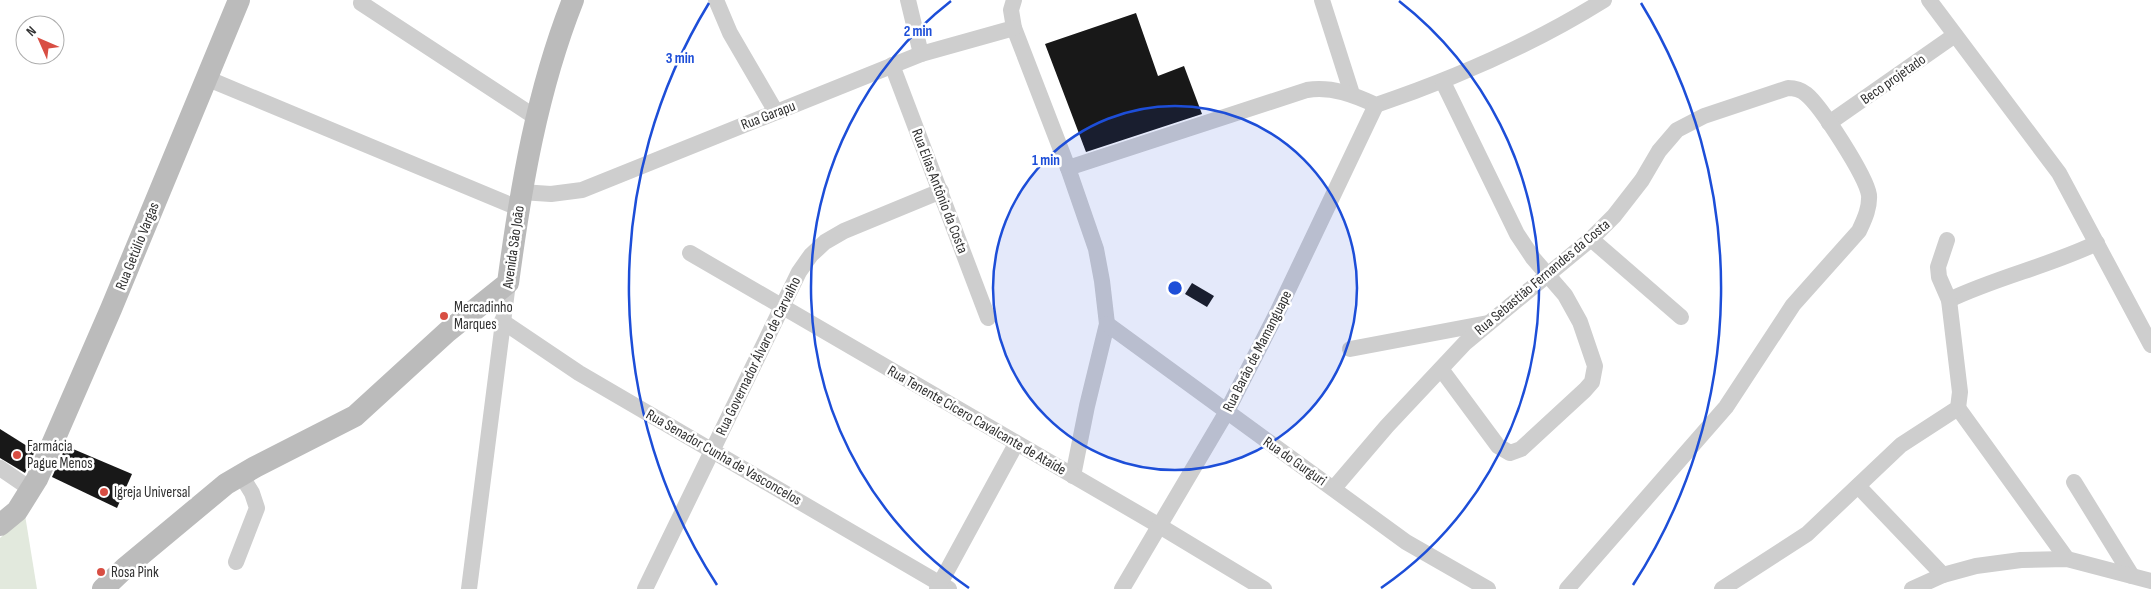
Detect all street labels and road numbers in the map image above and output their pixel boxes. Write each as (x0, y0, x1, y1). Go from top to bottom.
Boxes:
street label: Beco projetado (1857, 50, 1930, 109)
street label: Rua Garapu (738, 96, 798, 135)
street label: Rua Elias Antônio da Costa (907, 126, 972, 256)
street label: Rua Getúlio Vargas (111, 199, 164, 293)
street label: Avenida São João (498, 204, 529, 291)
street label: Rua Sebastião Fernandes da Costa (1471, 215, 1614, 340)
street label: Rua Governador Álvaro de Carvalho (712, 274, 805, 439)
street label: Rua Barão de Mamanguape (1219, 287, 1296, 415)
street label: Rua Tenente Cícero Cavalcante de Ataíde (884, 361, 1070, 479)
street label: Rua Senador Cunha de Vasconcelos (642, 405, 805, 510)
street label: Rua do Gurguri (1259, 433, 1330, 490)

